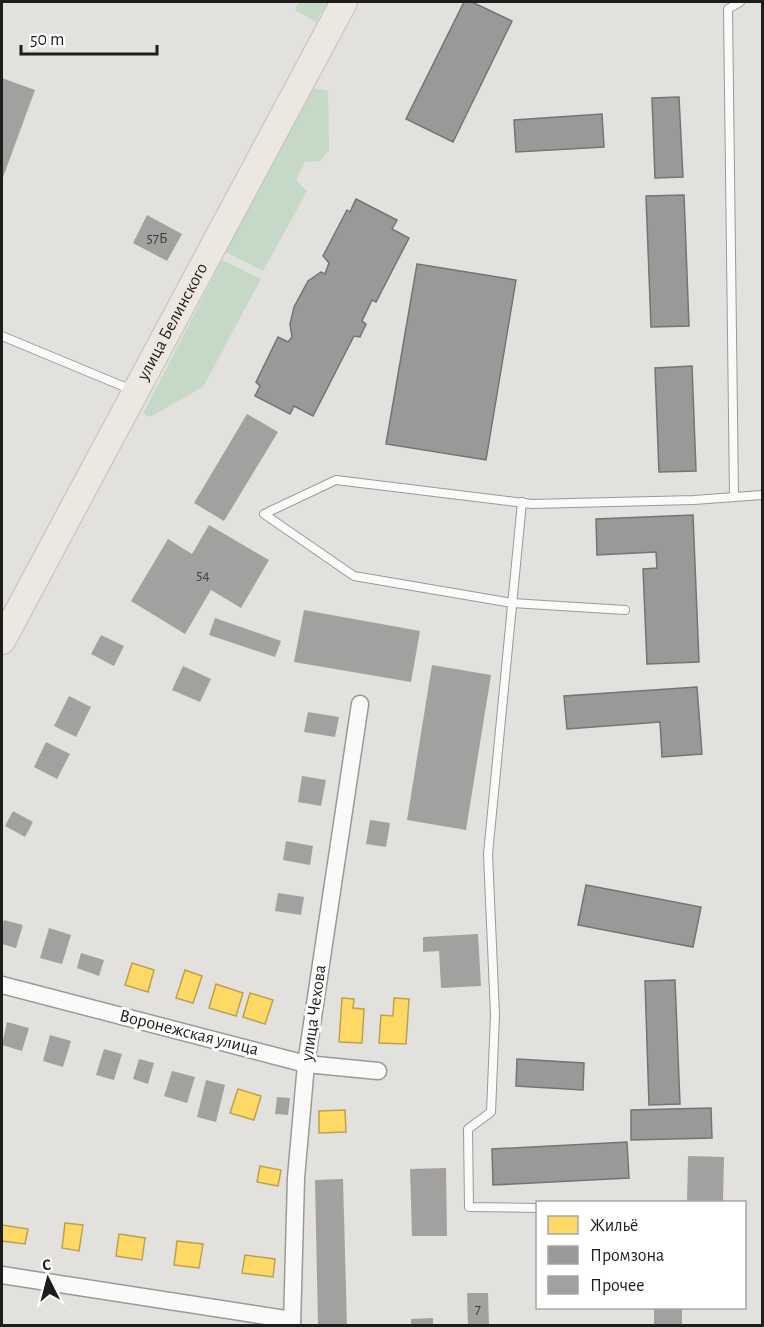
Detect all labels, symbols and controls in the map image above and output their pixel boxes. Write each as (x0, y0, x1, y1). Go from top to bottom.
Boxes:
scale bar (21, 18, 158, 56)
text: 50 m (30, 31, 64, 49)
house number: 57Б (146, 231, 168, 246)
street label: улица Белинского (134, 260, 211, 384)
house number: 54 (196, 568, 210, 583)
street label: улица Чехова (298, 964, 330, 1063)
street label: Воронежская улица (118, 1007, 260, 1059)
legend (536, 1201, 746, 1309)
text: Жильё (590, 1217, 638, 1235)
text: Промзона (590, 1247, 664, 1265)
north arrow (18, 1249, 78, 1309)
text: С (41, 1257, 52, 1273)
text: Прочее (590, 1277, 645, 1295)
house number: 7 (475, 1302, 481, 1317)

